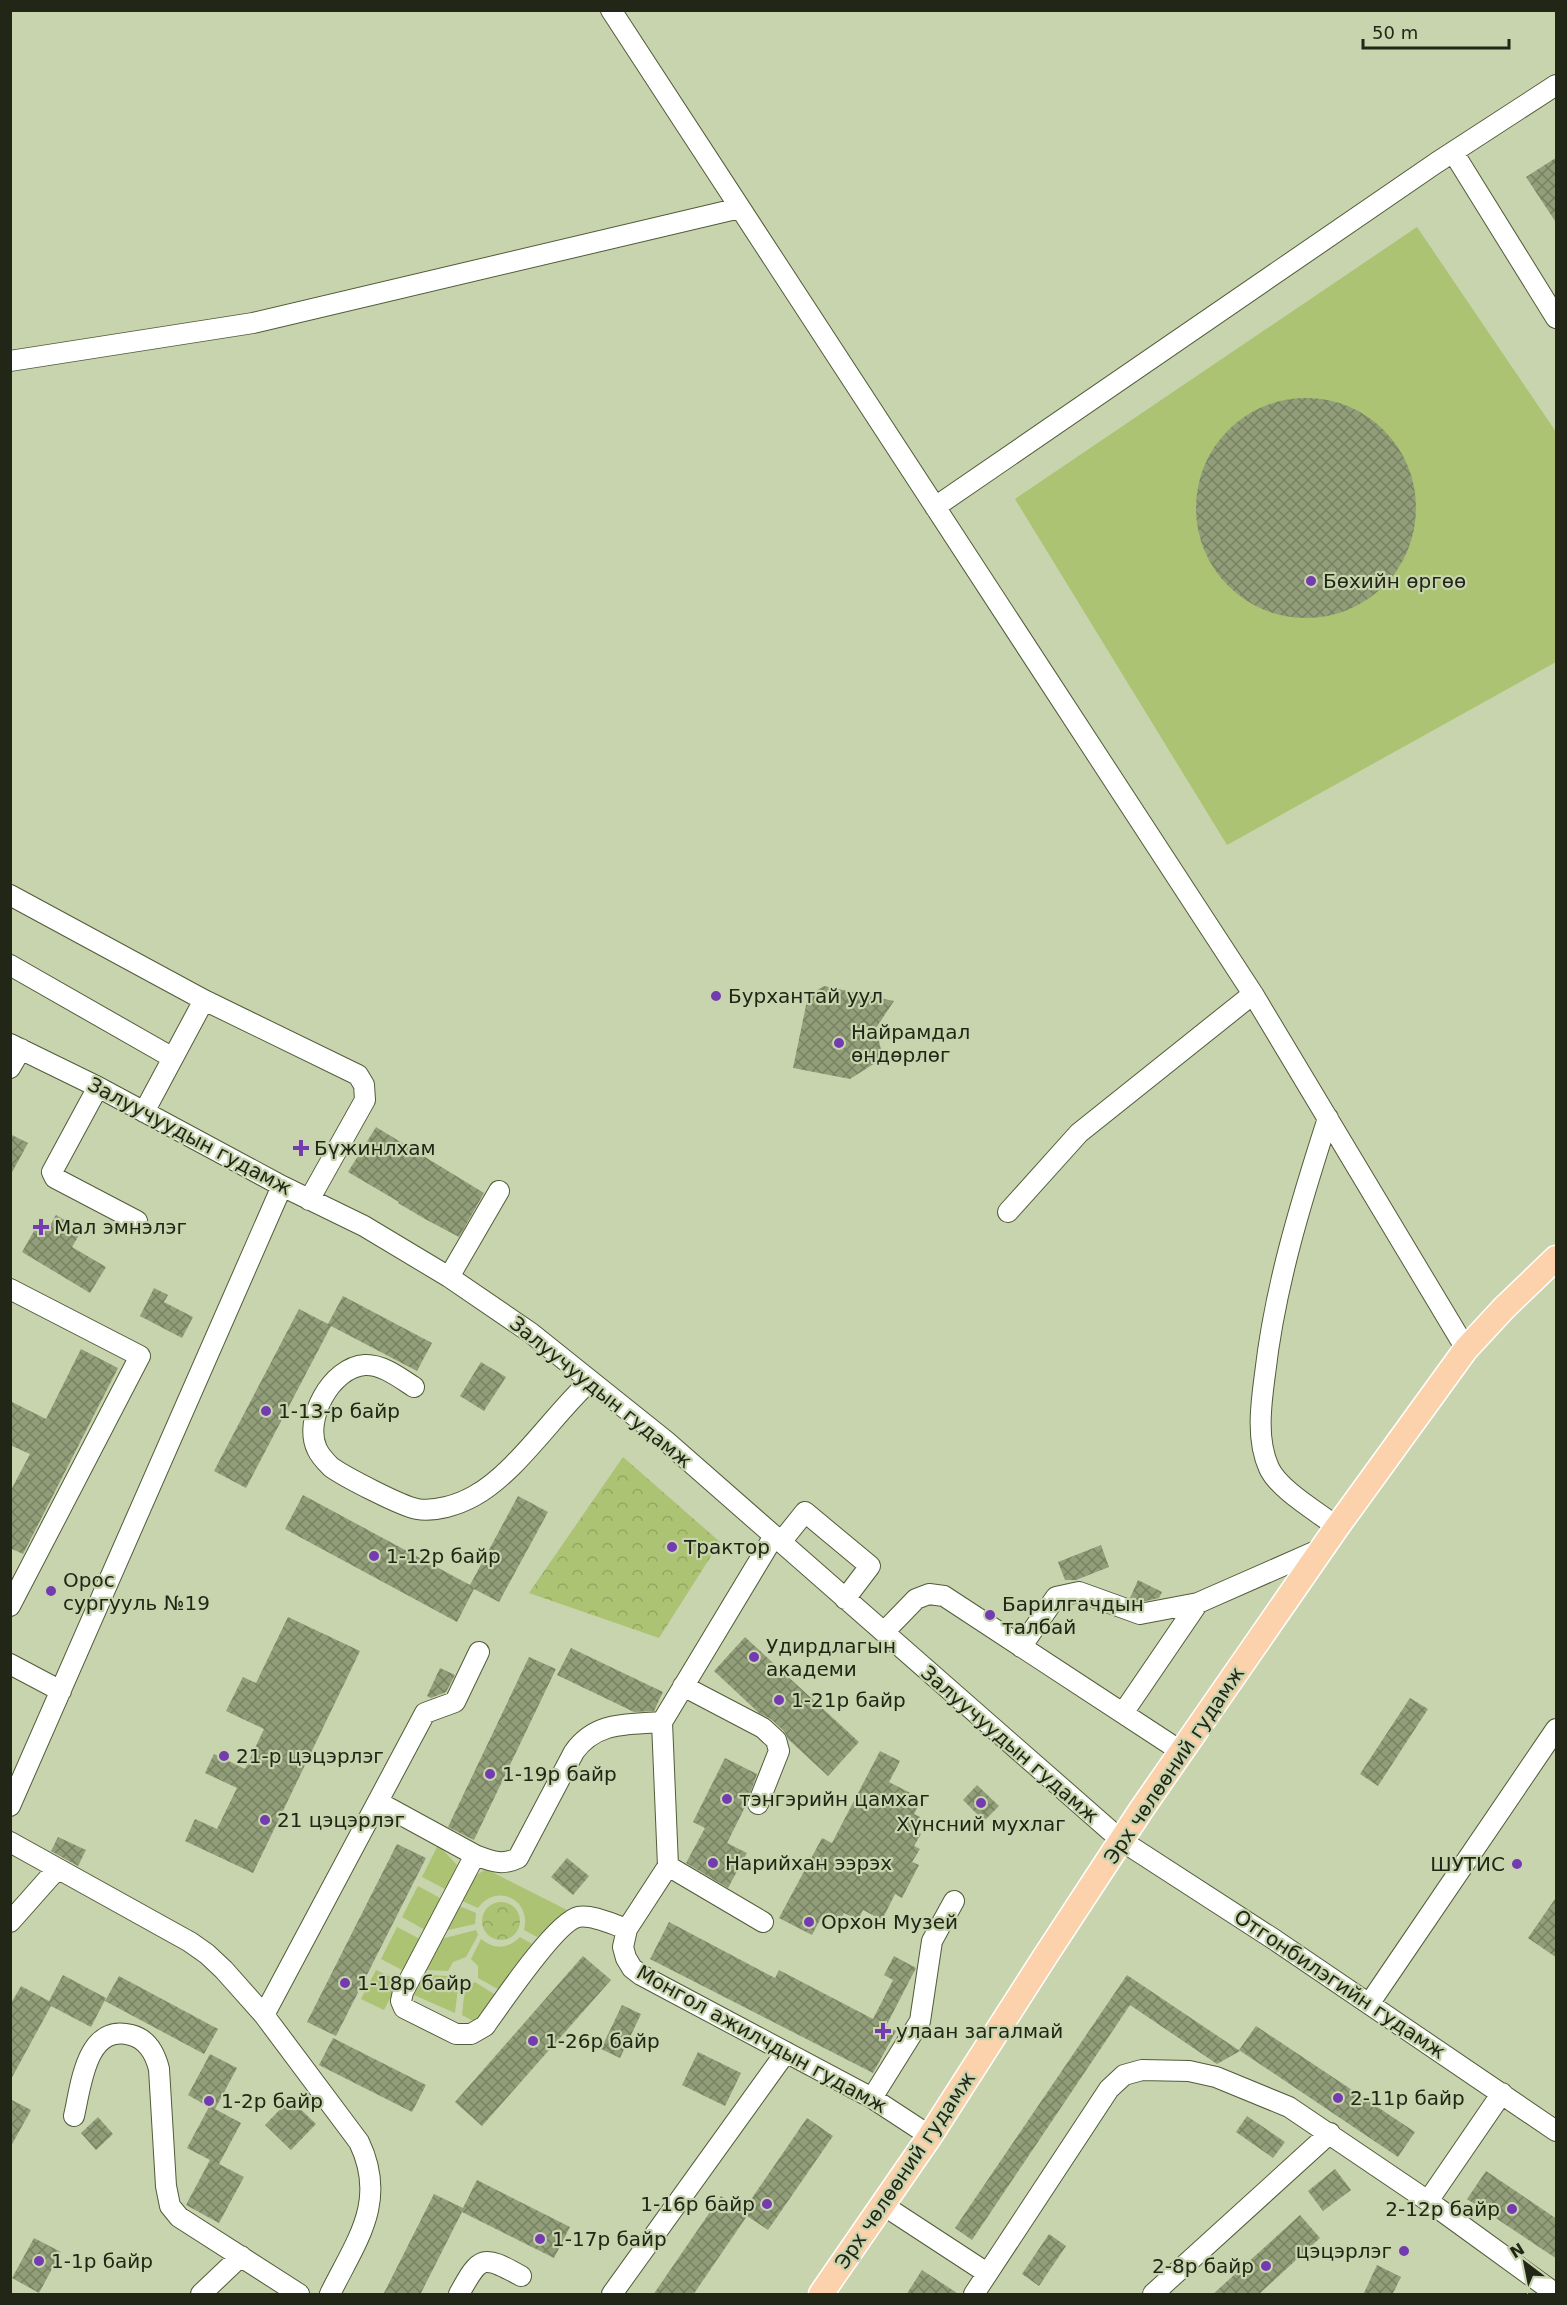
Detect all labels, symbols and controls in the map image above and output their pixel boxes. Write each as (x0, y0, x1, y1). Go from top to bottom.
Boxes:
scale bar (1363, 12, 1508, 50)
text: 50 m (1372, 22, 1418, 43)
place label: Бөхийн өргөө (1323, 569, 1466, 593)
marker: Бөхийн өргөө (1304, 574, 1318, 588)
place label: Бурхантай уул (728, 984, 883, 1008)
marker: Бурхантай уул (709, 989, 723, 1003)
place label: Найрамдал өндөрлөг (851, 1020, 970, 1067)
marker: Найрамдал өндөрлөг (832, 1036, 846, 1050)
street label: Залуучуудын гудамж (84, 1072, 296, 1200)
place label: Бүжинлхам (314, 1136, 436, 1160)
marker: Бүжинлхам (292, 1139, 310, 1157)
place label: Мал эмнэлэг (54, 1215, 187, 1239)
marker: Мал эмнэлэг (32, 1218, 50, 1236)
street label: Залуучуудын гудамж (505, 1311, 697, 1473)
place label: 1-13-р байр (278, 1399, 400, 1423)
marker: 1-13-р байр (259, 1404, 273, 1418)
place label: Трактор (683, 1535, 770, 1559)
marker: Трактор (665, 1540, 679, 1554)
place label: 1-12р байр (386, 1544, 501, 1568)
marker: 1-12р байр (367, 1549, 381, 1563)
place label: Орос сургууль №19 (63, 1568, 210, 1615)
marker: Орос сургууль №19 (44, 1584, 58, 1598)
place label: Барилгачдын талбай (1002, 1592, 1144, 1639)
marker: Барилгачдын талбай (983, 1608, 997, 1622)
place label: Удирдлагын академи (766, 1634, 896, 1681)
marker: Удирдлагын академи (747, 1650, 761, 1664)
street label: Залуучуудын гудамж (916, 1660, 1104, 1828)
street label: Эрх чөлөөний гудамж (1099, 1662, 1249, 1868)
place label: 1-21р байр (791, 1688, 906, 1712)
marker: 1-21р байр (772, 1693, 786, 1707)
place label: 21-р цэцэрлэг (236, 1744, 384, 1768)
marker: 21-р цэцэрлэг (217, 1749, 231, 1763)
place label: 1-19р байр (502, 1762, 617, 1786)
marker: 1-19р байр (483, 1767, 497, 1781)
place label: тэнгэрийн цамхаг (739, 1787, 930, 1811)
marker: тэнгэрийн цамхаг (720, 1792, 734, 1806)
marker: Хүнсний мухлаг (974, 1796, 988, 1810)
place label: 21 цэцэрлэг (277, 1808, 405, 1832)
place label: Хүнсний мухлаг (896, 1812, 1066, 1836)
marker: 21 цэцэрлэг (258, 1813, 272, 1827)
place label: Нарийхан ээрэх (725, 1851, 892, 1875)
place label: ШУТИС (1430, 1852, 1505, 1876)
marker: Нарийхан ээрэх (706, 1856, 720, 1870)
marker: ШУТИС (1510, 1857, 1524, 1871)
street label: Отгонбилэгийн гудамж (1230, 1904, 1450, 2064)
place label: Орхон Myзей (821, 1910, 958, 1934)
marker: Орхон Myзей (802, 1915, 816, 1929)
street label: Монгол ажилчдын гудамж (632, 1960, 892, 2118)
place label: 1-18р байр (357, 1971, 472, 1995)
marker: 1-18р байр (338, 1976, 352, 1990)
place label: улаан загалмай (896, 2019, 1063, 2043)
marker: улаан загалмай (874, 2022, 892, 2040)
place label: 1-26р байр (545, 2029, 660, 2053)
marker: 1-26р байр (526, 2034, 540, 2048)
street label: Эрх чөлөөний гудамж (830, 2067, 980, 2273)
place label: 2-11р байр (1350, 2086, 1465, 2110)
place label: 1-2р байр (221, 2089, 323, 2113)
marker: 2-11р байр (1331, 2091, 1345, 2105)
marker: 1-2р байр (202, 2094, 216, 2108)
place label: 1-16р байр (640, 2192, 755, 2216)
marker: 1-16р байр (760, 2197, 774, 2211)
place label: 2-12р байр (1385, 2197, 1500, 2221)
marker: 2-12р байр (1505, 2202, 1519, 2216)
place label: 1-17р байр (552, 2227, 667, 2251)
marker: 1-17р байр (533, 2232, 547, 2246)
north arrow (1495, 2233, 1555, 2293)
place label: цэцэрлэг (1296, 2239, 1392, 2263)
text: N (1507, 2239, 1528, 2262)
marker: цэцэрлэг (1397, 2244, 1411, 2258)
place label: 1-1р байр (51, 2249, 153, 2273)
marker: 1-1р байр (32, 2254, 46, 2268)
place label: 2-8р байр (1152, 2254, 1254, 2278)
marker: 2-8р байр (1259, 2259, 1273, 2273)

